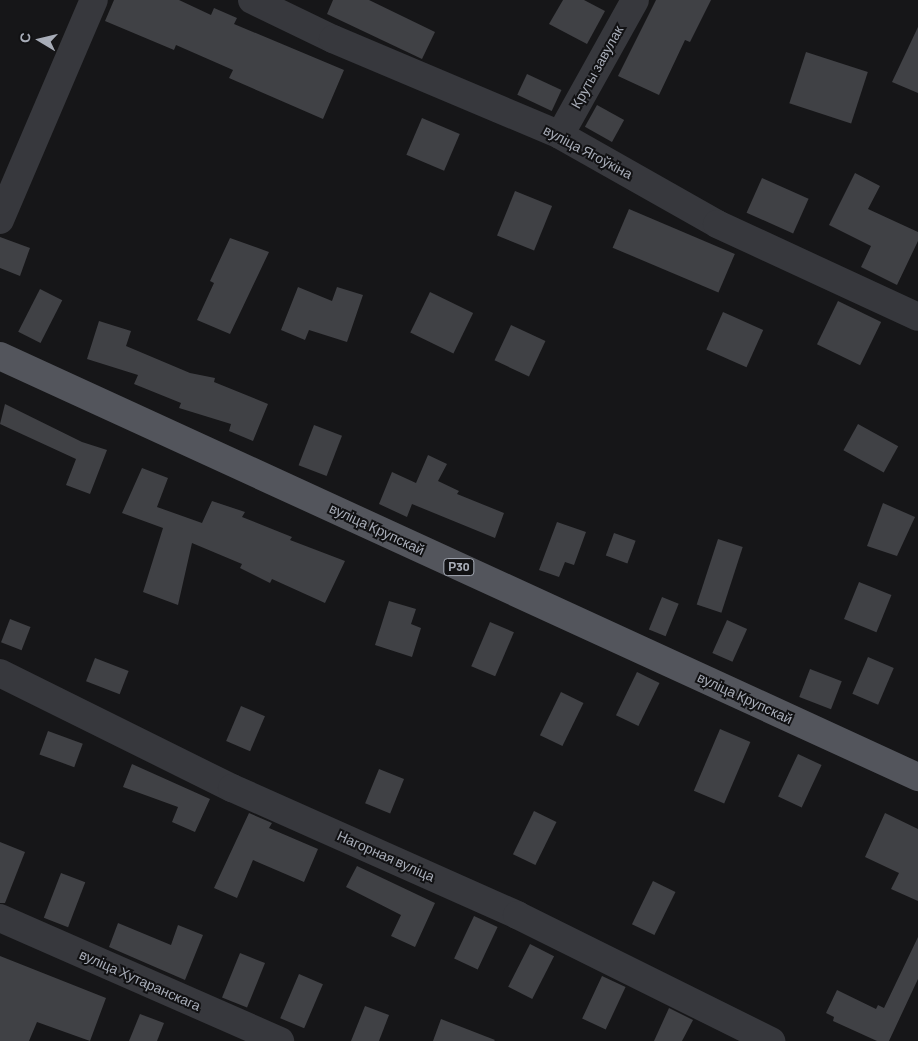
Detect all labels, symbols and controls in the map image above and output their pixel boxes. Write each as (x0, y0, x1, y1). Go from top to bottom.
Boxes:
north arrow (15, 15, 65, 65)
street label: Круты завулак (567, 23, 627, 111)
text: С (16, 31, 34, 44)
street label: вуліца Ягоўкіна (541, 122, 635, 182)
street label: вуліца Крупскай (327, 500, 427, 558)
road number: Р30 (443, 558, 475, 576)
street label: вуліца Крупскай (695, 669, 795, 727)
street label: Нагорная вуліца (335, 827, 437, 885)
street label: вуліца Хутаранскага (77, 946, 203, 1014)

